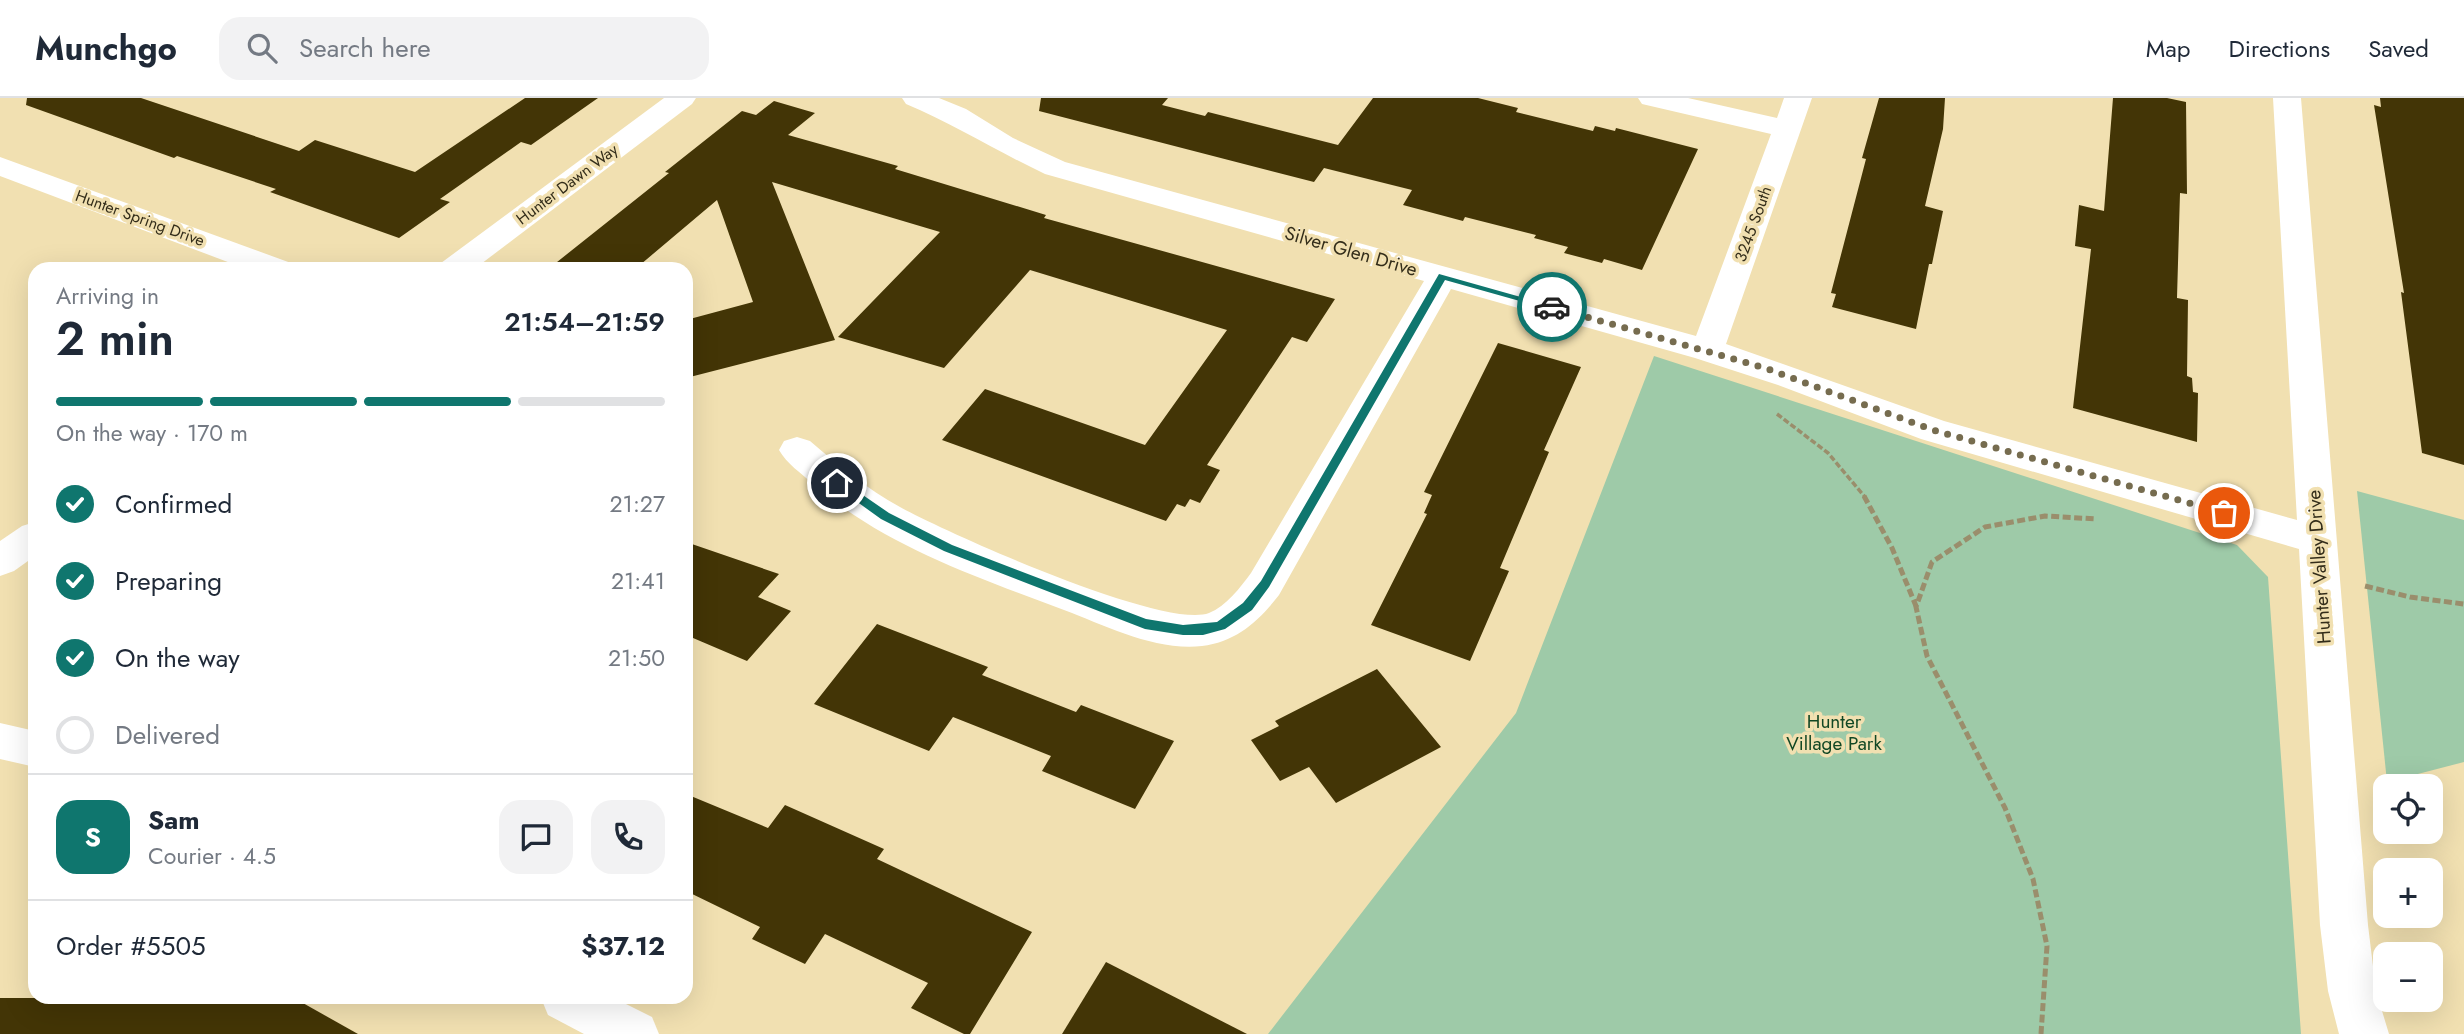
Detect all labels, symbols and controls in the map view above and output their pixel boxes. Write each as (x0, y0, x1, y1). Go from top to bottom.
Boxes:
search box (219, 17, 709, 80)
text: Munchgo (35, 25, 177, 72)
icon: search (243, 29, 281, 67)
text: Search here (299, 29, 431, 67)
text: Map (2146, 31, 2191, 66)
text: Directions (2229, 31, 2330, 66)
text: Saved (2368, 31, 2429, 66)
street label: Hunter Dawn Way (511, 138, 623, 230)
street label: 3245 South (1729, 183, 1777, 265)
street label: Hunter Spring Drive (72, 184, 208, 252)
street label: Silver Glen Drive (1282, 219, 1421, 283)
courier (1517, 272, 1587, 342)
text: Arriving in (56, 279, 159, 313)
icon: car (1533, 288, 1571, 326)
text: 21:54–21:59 (504, 303, 665, 341)
text: 2 min (56, 306, 174, 372)
text: On the way · 170 m (56, 416, 248, 450)
pin (807, 453, 867, 513)
icon: home (818, 464, 856, 502)
pin (2194, 483, 2254, 543)
icon: check (56, 485, 94, 523)
text: Confirmed (115, 485, 232, 523)
text: 21:27 (610, 487, 665, 521)
street label: Hunter Valley Drive (2300, 489, 2338, 645)
icon: bag (2205, 494, 2243, 532)
icon: check (56, 562, 94, 600)
text: Preparing (115, 562, 222, 600)
text: 21:41 (611, 564, 665, 598)
icon: check (56, 639, 94, 677)
text: On the way (115, 639, 240, 677)
text: 21:50 (608, 641, 665, 675)
park label: Hunter Village Park (1786, 708, 1882, 757)
text: Delivered (115, 716, 220, 754)
map controls (2373, 774, 2443, 1012)
button: locate (2373, 774, 2443, 844)
button: chat (499, 800, 573, 874)
button: phone (591, 800, 665, 874)
text: Sam (148, 801, 200, 839)
text: S (85, 818, 101, 856)
text: Courier · 4.5 (148, 839, 276, 873)
button: + (2373, 858, 2443, 928)
text: Order #5505 (56, 927, 206, 965)
text: $37.12 (581, 927, 665, 965)
button: − (2373, 942, 2443, 1012)

